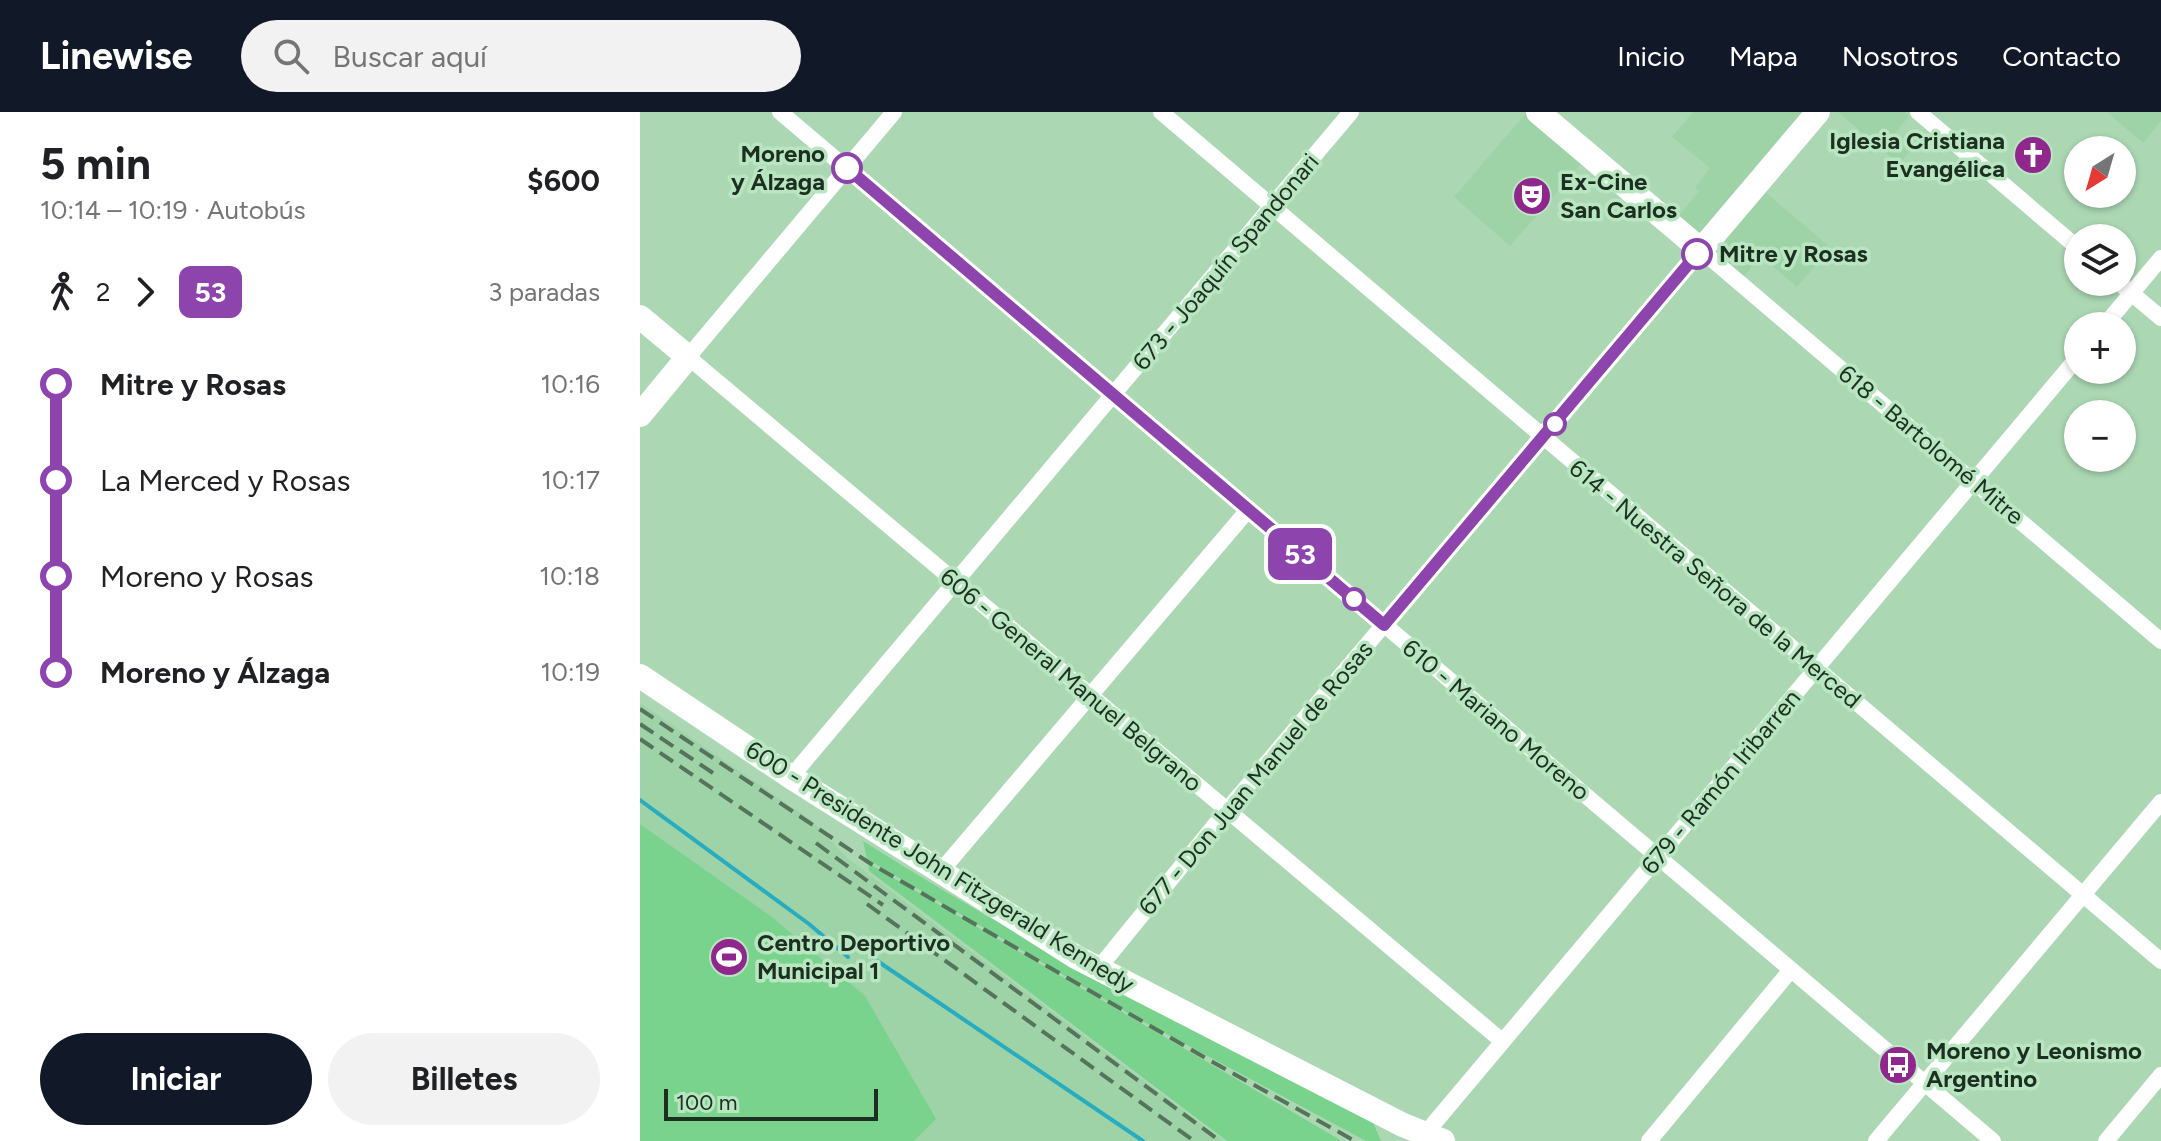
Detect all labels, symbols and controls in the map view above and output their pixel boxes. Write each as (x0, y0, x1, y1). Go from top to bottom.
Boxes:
search box (241, 20, 801, 92)
text: Linewise (40, 33, 193, 79)
icon: search (269, 34, 313, 78)
text: Buscar aquí (333, 38, 487, 75)
text: Inicio (1617, 39, 1685, 73)
text: Mapa (1729, 39, 1798, 73)
text: Nosotros (1842, 39, 1958, 73)
text: Contacto (2002, 39, 2121, 73)
place label: Iglesia Cristiana Evangélica (1829, 126, 2005, 183)
church icon: Iglesia Cristiana Evangélica (2012, 134, 2054, 176)
north arrow (2064, 136, 2136, 208)
map controls (2064, 136, 2136, 472)
text: 5 min (40, 137, 151, 190)
place label: Moreno y Álzaga (731, 139, 825, 196)
street label: 673 - Joaquín Spandonari (1126, 147, 1325, 376)
marker: Moreno y Álzaga (832, 153, 862, 183)
text: $600 (527, 162, 600, 199)
place label: Ex-Cine San Carlos (1560, 167, 1677, 224)
theatre icon: Ex-Cine San Carlos (1511, 175, 1553, 217)
text: 10:14 – 10:19 · Autobús (40, 194, 306, 226)
button: layers (2064, 224, 2136, 296)
marker: Mitre y Rosas (1682, 239, 1712, 269)
place label: Mitre y Rosas (1719, 239, 1868, 268)
icon: walk (40, 270, 84, 314)
icon: forward (123, 270, 167, 314)
text: 53 (195, 275, 226, 309)
text: 2 (96, 276, 111, 308)
text: 3 paradas (488, 276, 600, 308)
button: + (2064, 312, 2136, 384)
street label: 618 - Bartolomé Mitre (1833, 359, 2030, 531)
text: Mitre y Rosas (100, 366, 286, 403)
text: 10:16 (541, 368, 600, 400)
button: − (2064, 400, 2136, 472)
unlabelled marker (1544, 413, 1566, 435)
street label: 614 - Nuestra Señora de la Merced (1564, 453, 1867, 714)
text: La Merced y Rosas (100, 462, 350, 499)
text: 10:17 (541, 464, 600, 496)
line badge: 53 (1264, 528, 1336, 580)
text: 53 (1284, 537, 1316, 571)
text: Moreno y Rosas (100, 558, 313, 595)
text: 10:18 (539, 560, 600, 592)
street label: 606 - General Manuel Belgrano (935, 562, 1208, 798)
unlabelled marker (1343, 588, 1365, 610)
street label: 610 - Mariano Moreno (1397, 633, 1596, 806)
street label: 677 - Don Juan Manuel de Rosas (1132, 635, 1379, 921)
text: Moreno y Álzaga (100, 654, 330, 691)
text: 10:19 (541, 656, 600, 688)
street label: 679 - Ramón Iribarren (1635, 683, 1806, 880)
street label: 600 - Presidente John Fitzgerald Kennedy (741, 735, 1140, 999)
place label: Centro Deportivo Municipal 1 (757, 928, 950, 985)
sports icon: Centro Deportivo Municipal 1 (708, 936, 750, 978)
button: Iniciar (40, 1033, 312, 1125)
button: Billetes (328, 1033, 600, 1125)
place label: Moreno y Leonismo Argentino (1926, 1036, 2142, 1093)
bus stop icon: Moreno y Leonismo Argentino (1877, 1044, 1919, 1086)
scale bar (664, 1085, 878, 1121)
text: 100 m (676, 1089, 737, 1116)

